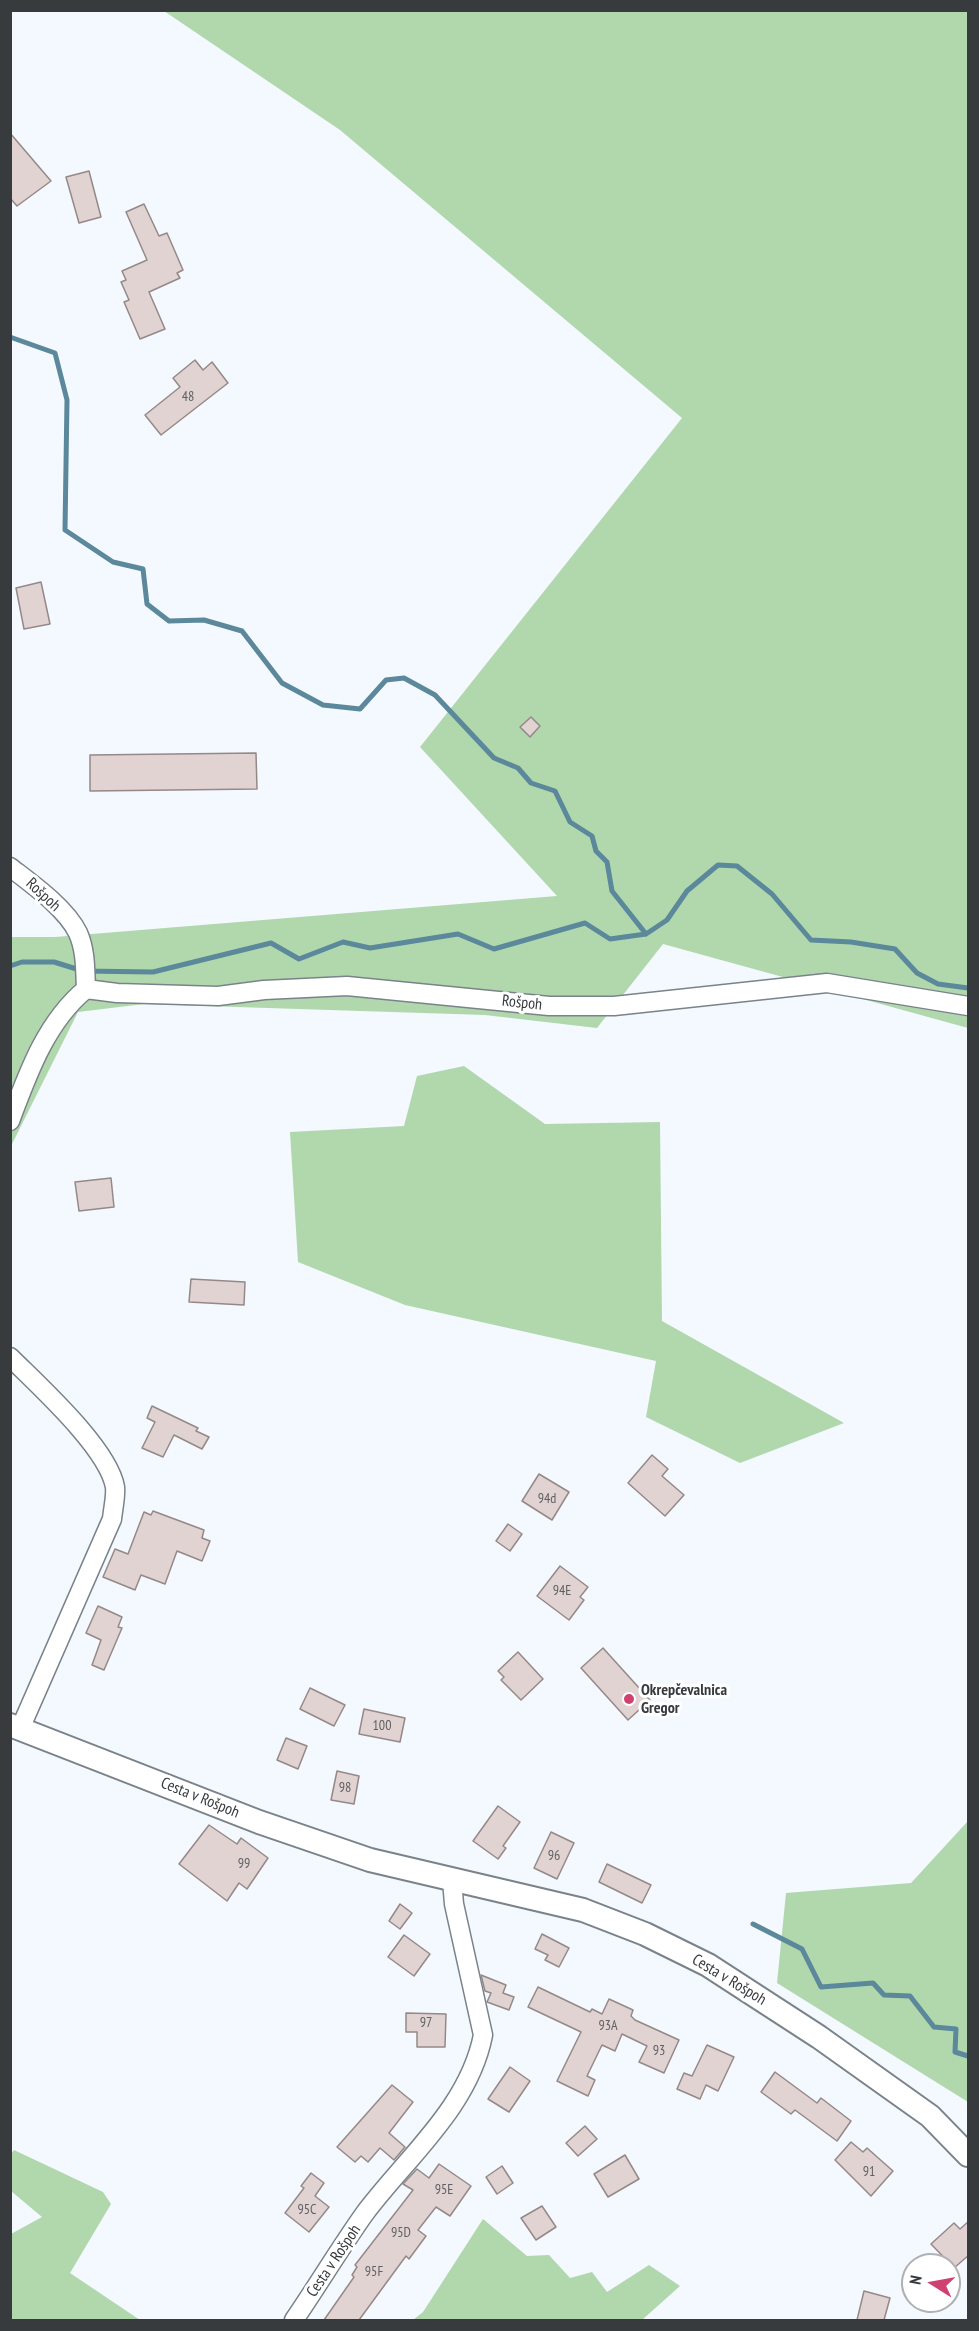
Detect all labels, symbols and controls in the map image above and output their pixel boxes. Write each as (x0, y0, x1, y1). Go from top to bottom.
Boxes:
house number: 48 (182, 389, 194, 405)
street label: Rošpoh (22, 874, 64, 916)
street label: Rošpoh (501, 991, 543, 1015)
house number: 94d (538, 1491, 556, 1507)
house number: 94E (553, 1583, 571, 1599)
place label: Okrepčevalnica Gregor (641, 1680, 727, 1718)
marker: Okrepčevalnica Gregor (622, 1692, 636, 1706)
house number: 100 (373, 1718, 391, 1734)
street label: Cesta v Rošpoh (158, 1774, 242, 1822)
house number: 98 (339, 1780, 351, 1796)
house number: 96 (548, 1848, 560, 1864)
house number: 99 (238, 1856, 250, 1872)
street label: Cesta v Rošpoh (688, 1950, 770, 2010)
house number: 97 (420, 2015, 432, 2031)
house number: 93A (598, 2018, 618, 2034)
house number: 93 (653, 2043, 665, 2059)
house number: 91 (863, 2164, 875, 2180)
house number: 95E (435, 2182, 453, 2198)
house number: 95C (297, 2202, 317, 2218)
street label: Cesta v Rošpoh (303, 2221, 365, 2301)
house number: 95D (391, 2225, 411, 2241)
north arrow (901, 2253, 961, 2313)
house number: 95F (365, 2264, 383, 2280)
text: N (905, 2274, 926, 2286)

